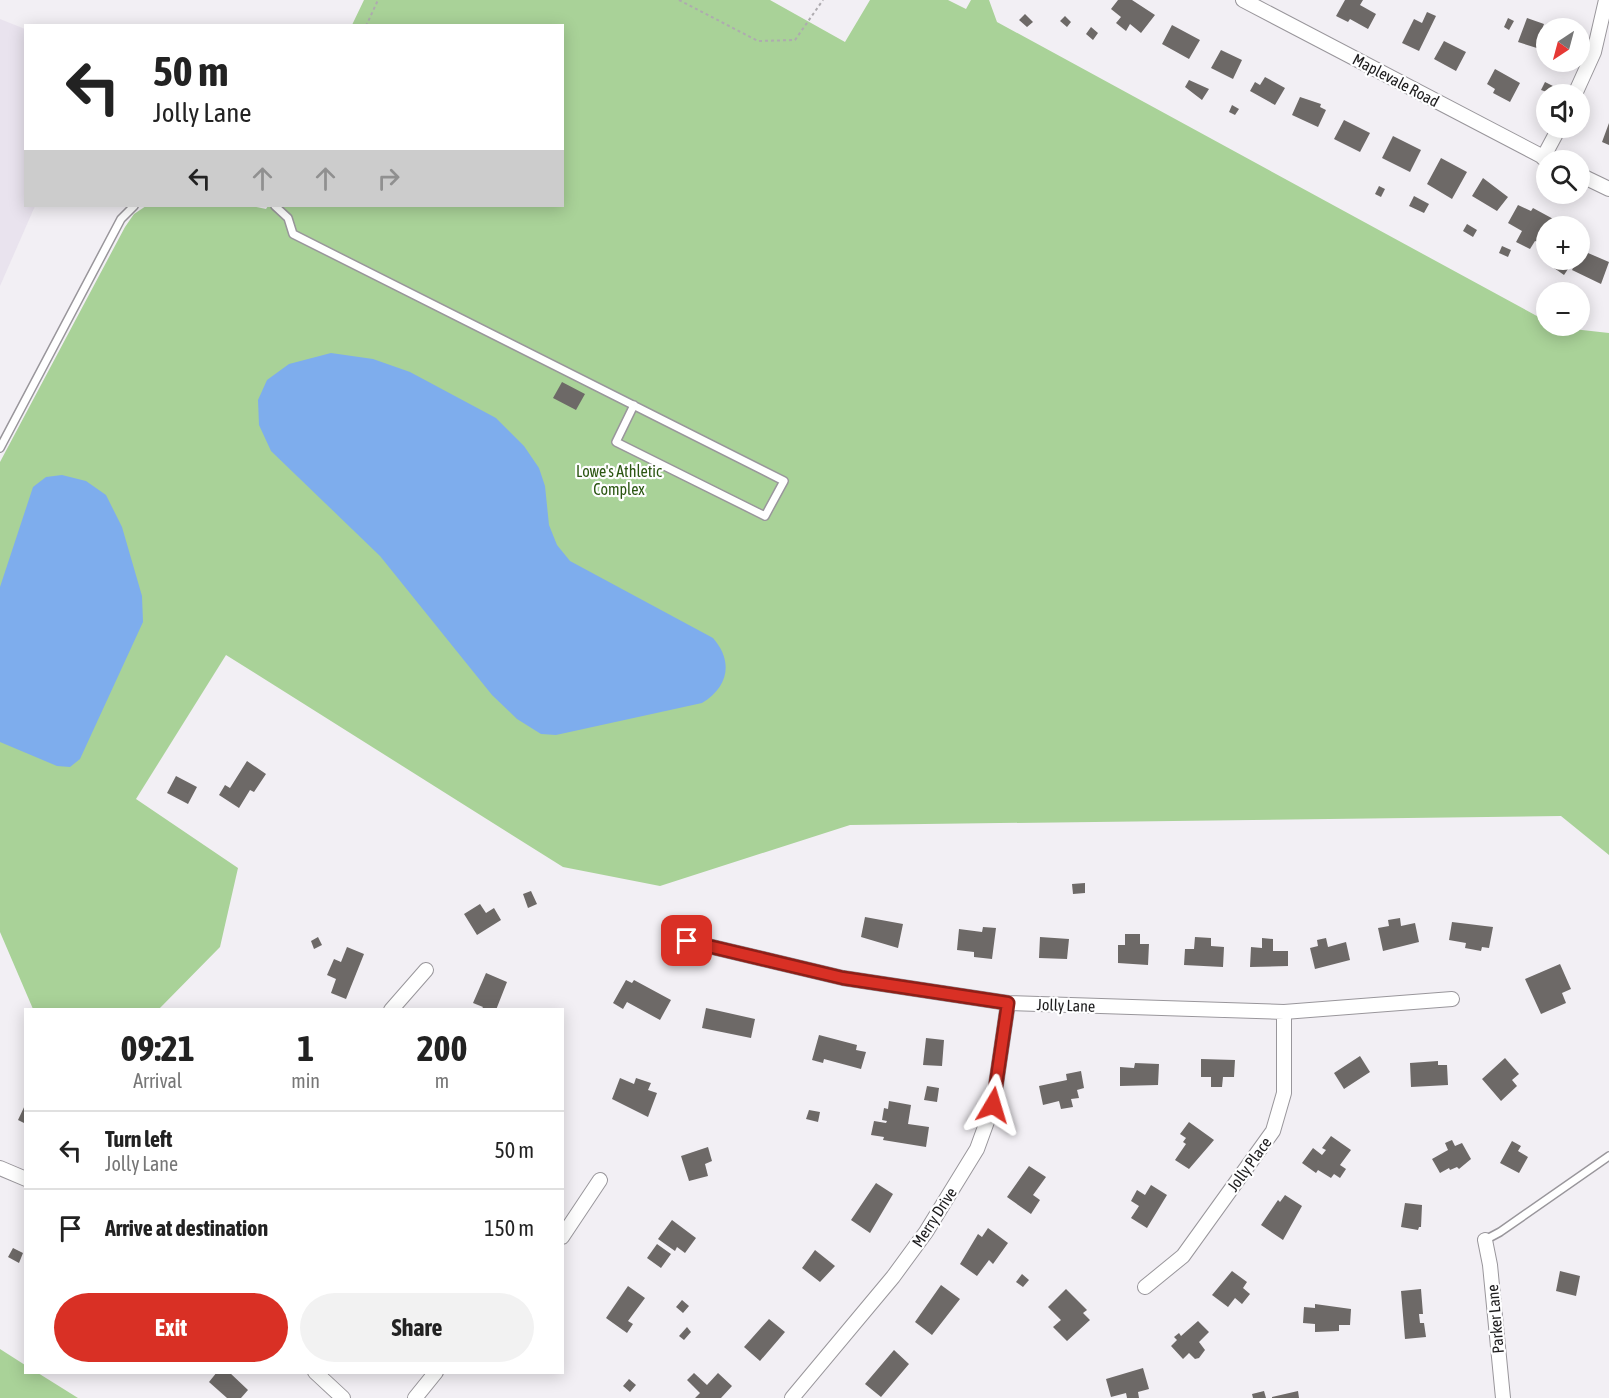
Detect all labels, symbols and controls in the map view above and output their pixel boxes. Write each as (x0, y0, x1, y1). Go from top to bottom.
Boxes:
north arrow (1536, 18, 1590, 72)
map controls (1536, 18, 1590, 336)
text: 50 m (153, 47, 228, 95)
icon: left (54, 48, 132, 126)
street label: Maplevale Road (1349, 50, 1442, 111)
button: sound (1536, 84, 1590, 138)
text: Jolly Lane (153, 97, 252, 128)
button: search (1536, 150, 1590, 204)
icon: left (183, 162, 216, 195)
icon: ahead (246, 162, 279, 195)
icon: ahead (309, 162, 342, 195)
icon: right (372, 162, 405, 195)
button: + (1536, 216, 1590, 270)
button: − (1536, 282, 1590, 336)
park label: Lowe's Athletic Complex (576, 462, 662, 499)
pin (661, 915, 712, 966)
icon: arrive (670, 924, 703, 957)
street label: Jolly Lane (1036, 995, 1095, 1016)
text: 09:21 (121, 1027, 195, 1069)
text: 1 (297, 1027, 314, 1069)
text: 200 (417, 1027, 467, 1069)
text: Arrival (133, 1069, 182, 1092)
text: min (291, 1069, 320, 1092)
text: m (435, 1069, 449, 1092)
position arrow (961, 1073, 1025, 1137)
text: Turn left (105, 1126, 172, 1152)
street label: Jolly Place (1223, 1133, 1275, 1195)
icon: left (54, 1134, 87, 1167)
text: 50 m (494, 1137, 534, 1163)
text: Jolly Lane (105, 1152, 178, 1175)
street label: Merry Drive (908, 1184, 961, 1251)
icon: arrive (54, 1212, 87, 1245)
text: Arrive at destination (105, 1215, 268, 1241)
text: 150 m (484, 1215, 534, 1241)
street label: Parker Lane (1483, 1284, 1507, 1354)
button: Exit (54, 1293, 288, 1362)
button: Share (300, 1293, 534, 1362)

